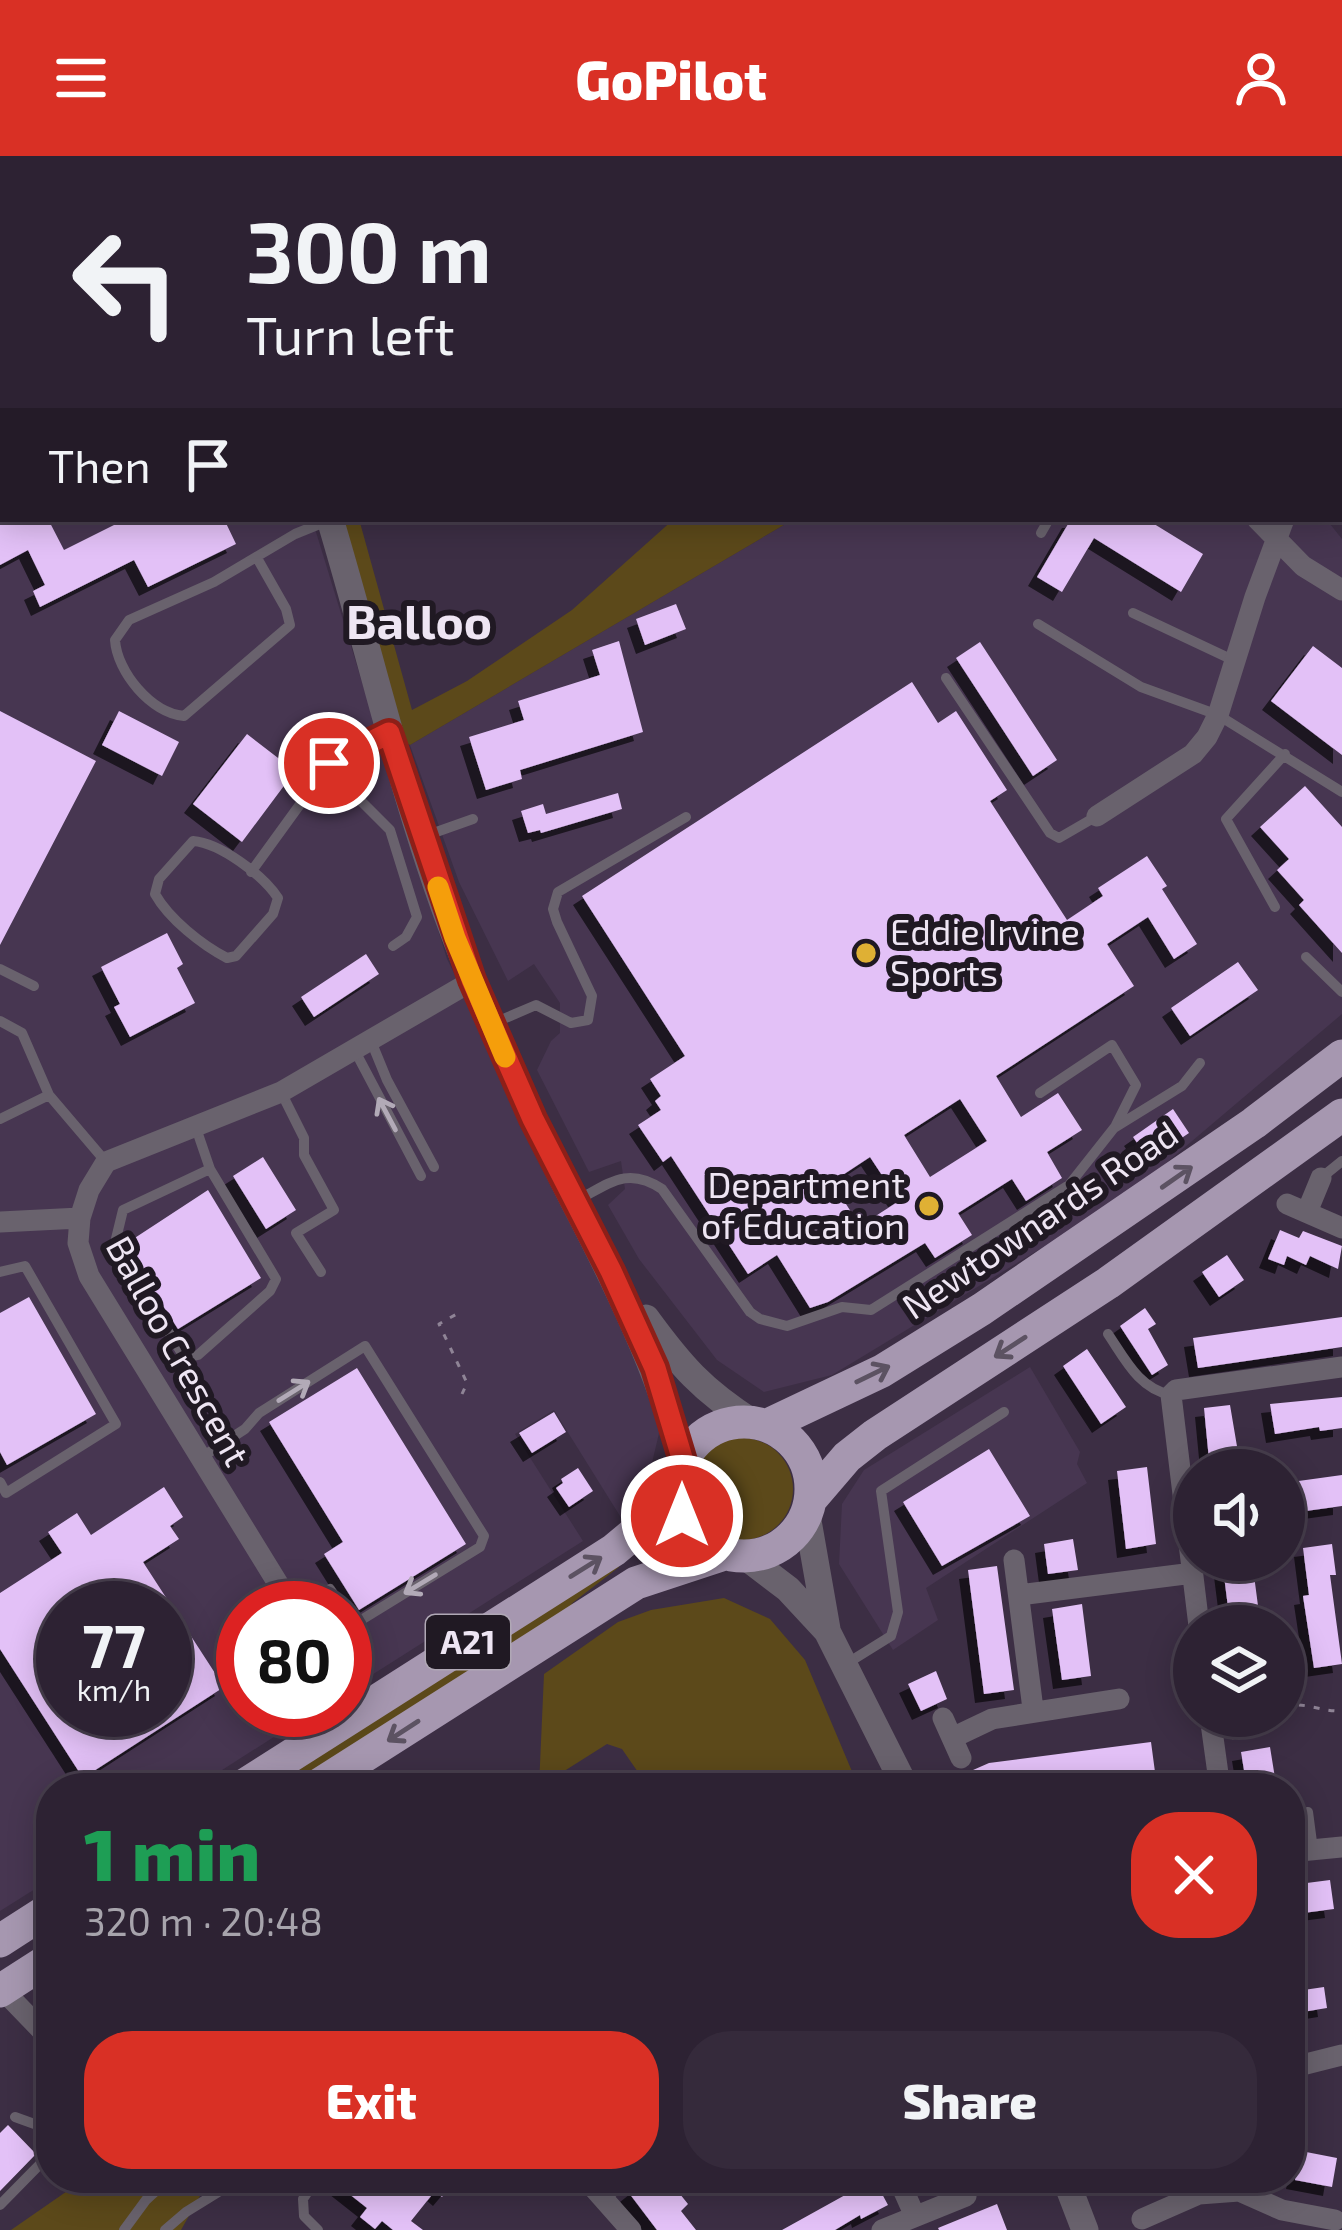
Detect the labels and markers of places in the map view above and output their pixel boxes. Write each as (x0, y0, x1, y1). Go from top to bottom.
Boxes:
pin (278, 712, 380, 814)
place label: Eddie Irvine Sports (890, 909, 1080, 993)
marker: Eddie Irvine Sports (853, 940, 879, 966)
place label: Department of Education (701, 1162, 905, 1246)
marker: Department of Education (916, 1193, 942, 1219)

